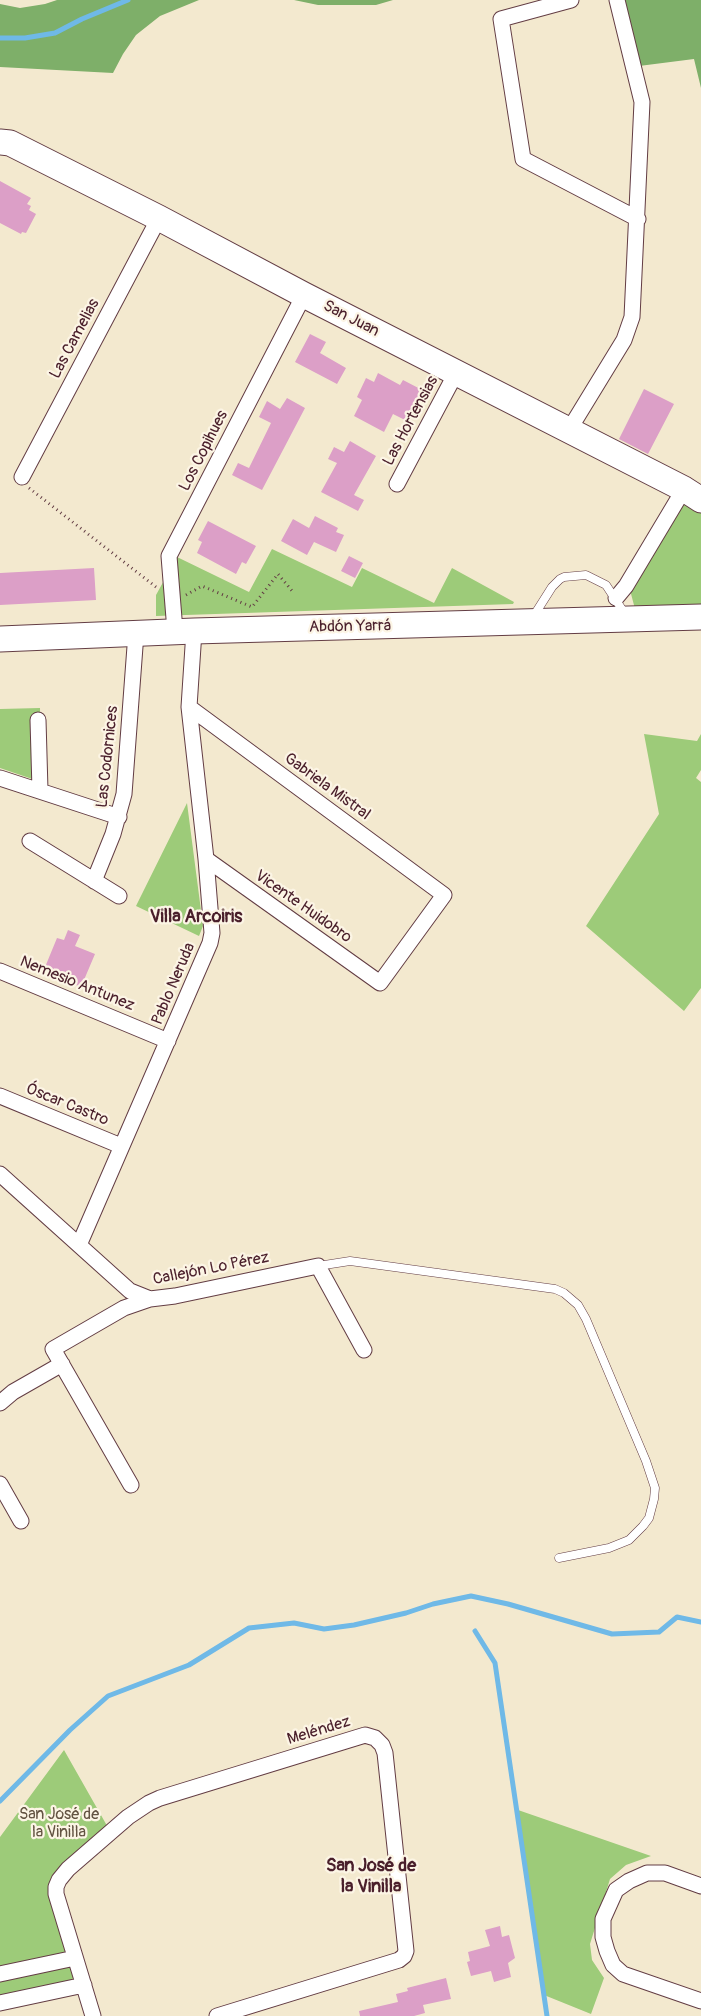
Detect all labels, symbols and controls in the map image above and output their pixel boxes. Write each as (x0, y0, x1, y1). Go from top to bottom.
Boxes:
street label: Las Camelias (46, 296, 104, 382)
street label: San Juan (320, 297, 382, 341)
street label: Las Hortensias (379, 373, 443, 469)
street label: Los Copihues (176, 408, 232, 494)
street label: Abdón Yarrá (309, 617, 391, 637)
street label: Las Codornices (93, 705, 123, 809)
street label: Gabriela Mistral (280, 749, 374, 825)
street label: Vicente Huidobro (251, 866, 355, 948)
district label: Villa Arcoiris (150, 906, 242, 928)
street label: Pablo Neruda (148, 940, 200, 1028)
street label: Nemesio Antunez (17, 952, 137, 1016)
street label: Óscar Castro (23, 1080, 111, 1130)
street label: Callejón Lo Pérez (151, 1248, 271, 1290)
street label: Meléndez (285, 1712, 353, 1750)
park label: San José de la Vinilla (19, 1805, 99, 1843)
district label: San José de la Vinilla (326, 1855, 416, 1898)

